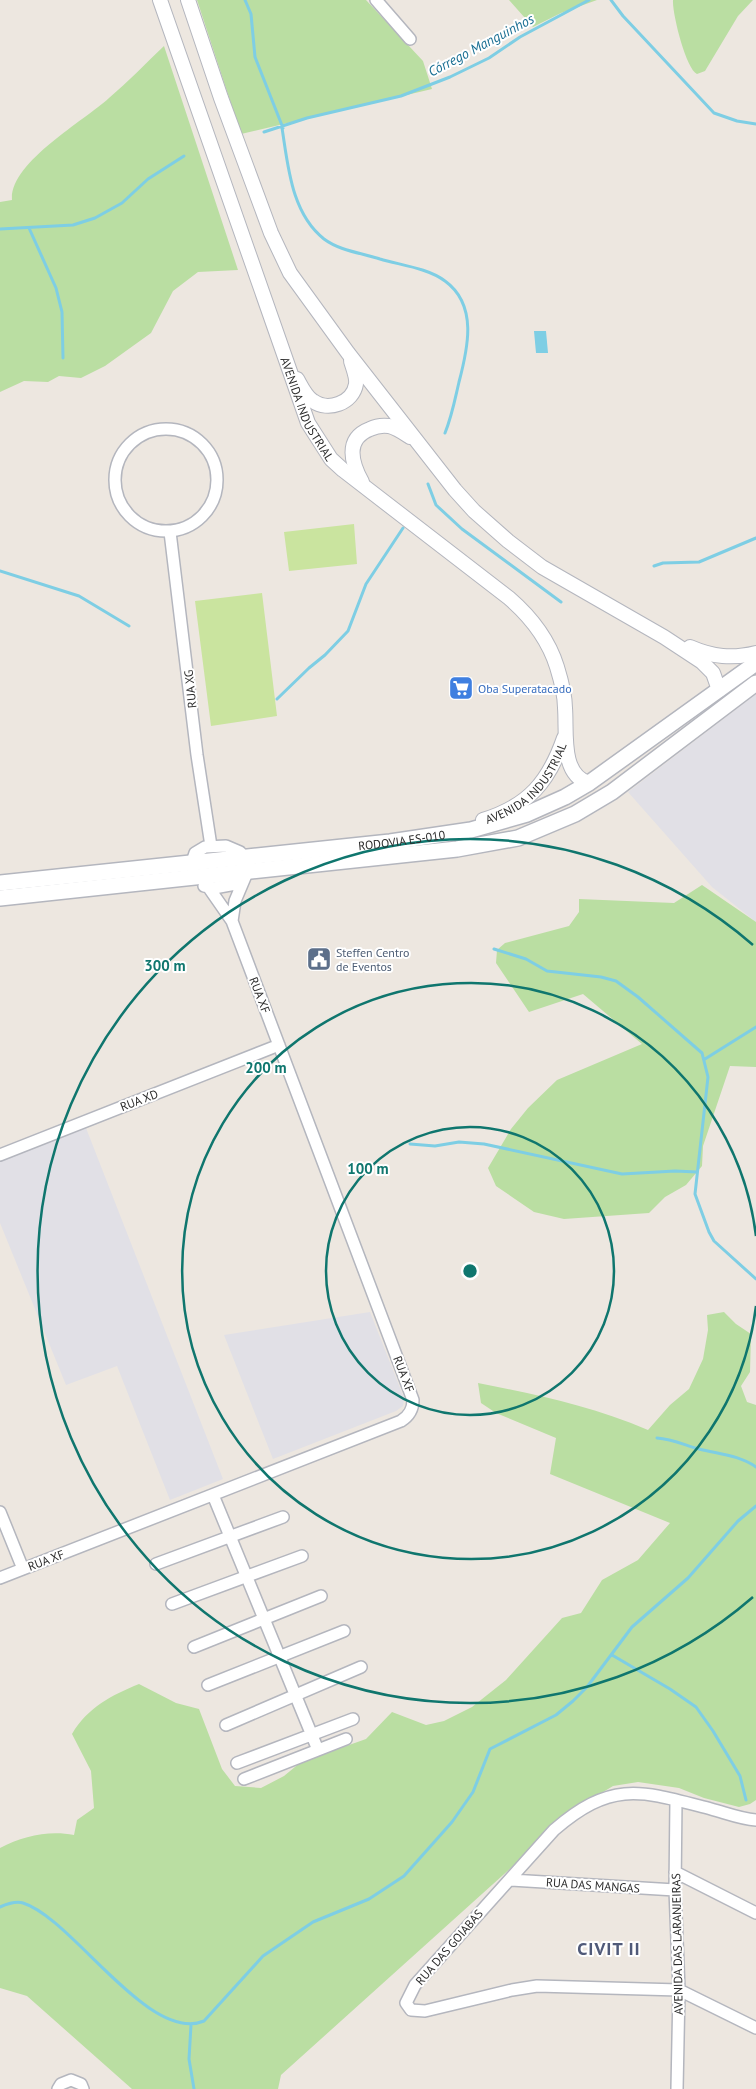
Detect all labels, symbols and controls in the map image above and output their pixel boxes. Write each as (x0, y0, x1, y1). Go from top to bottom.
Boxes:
water label: Córrego Manguinhos (425, 9, 537, 80)
street label: AVENIDA INDUSTRIAL (278, 355, 338, 464)
street label: RUA XG (181, 669, 199, 709)
supermarket icon: Oba Superatacado (448, 675, 474, 701)
place label: Oba Superatacado (478, 681, 572, 696)
street label: AVENIDA INDUSTRIAL (483, 740, 569, 826)
street label: RODOVIA ES-010 (358, 826, 447, 853)
place label: Steffen Centro de Eventos (336, 945, 409, 974)
public building icon: Steffen Centro de Eventos (306, 946, 332, 972)
text: 300 m (144, 956, 186, 975)
street label: RUA XF (246, 975, 274, 1015)
text: 200 m (245, 1058, 287, 1077)
street label: RUA XD (118, 1086, 160, 1114)
text: 100 m (347, 1159, 389, 1178)
centre of rings (461, 1262, 479, 1280)
street label: RUA XF (390, 1354, 418, 1394)
street label: RUA XF (26, 1546, 66, 1574)
street label: AVENIDA DAS LARANJEIRAS (668, 1873, 686, 2015)
street label: RUA DAS MANGAS (546, 1874, 640, 1896)
street label: RUA DAS GOIABAS (412, 1906, 486, 1988)
district label: CIVIT II (577, 1937, 641, 1960)

